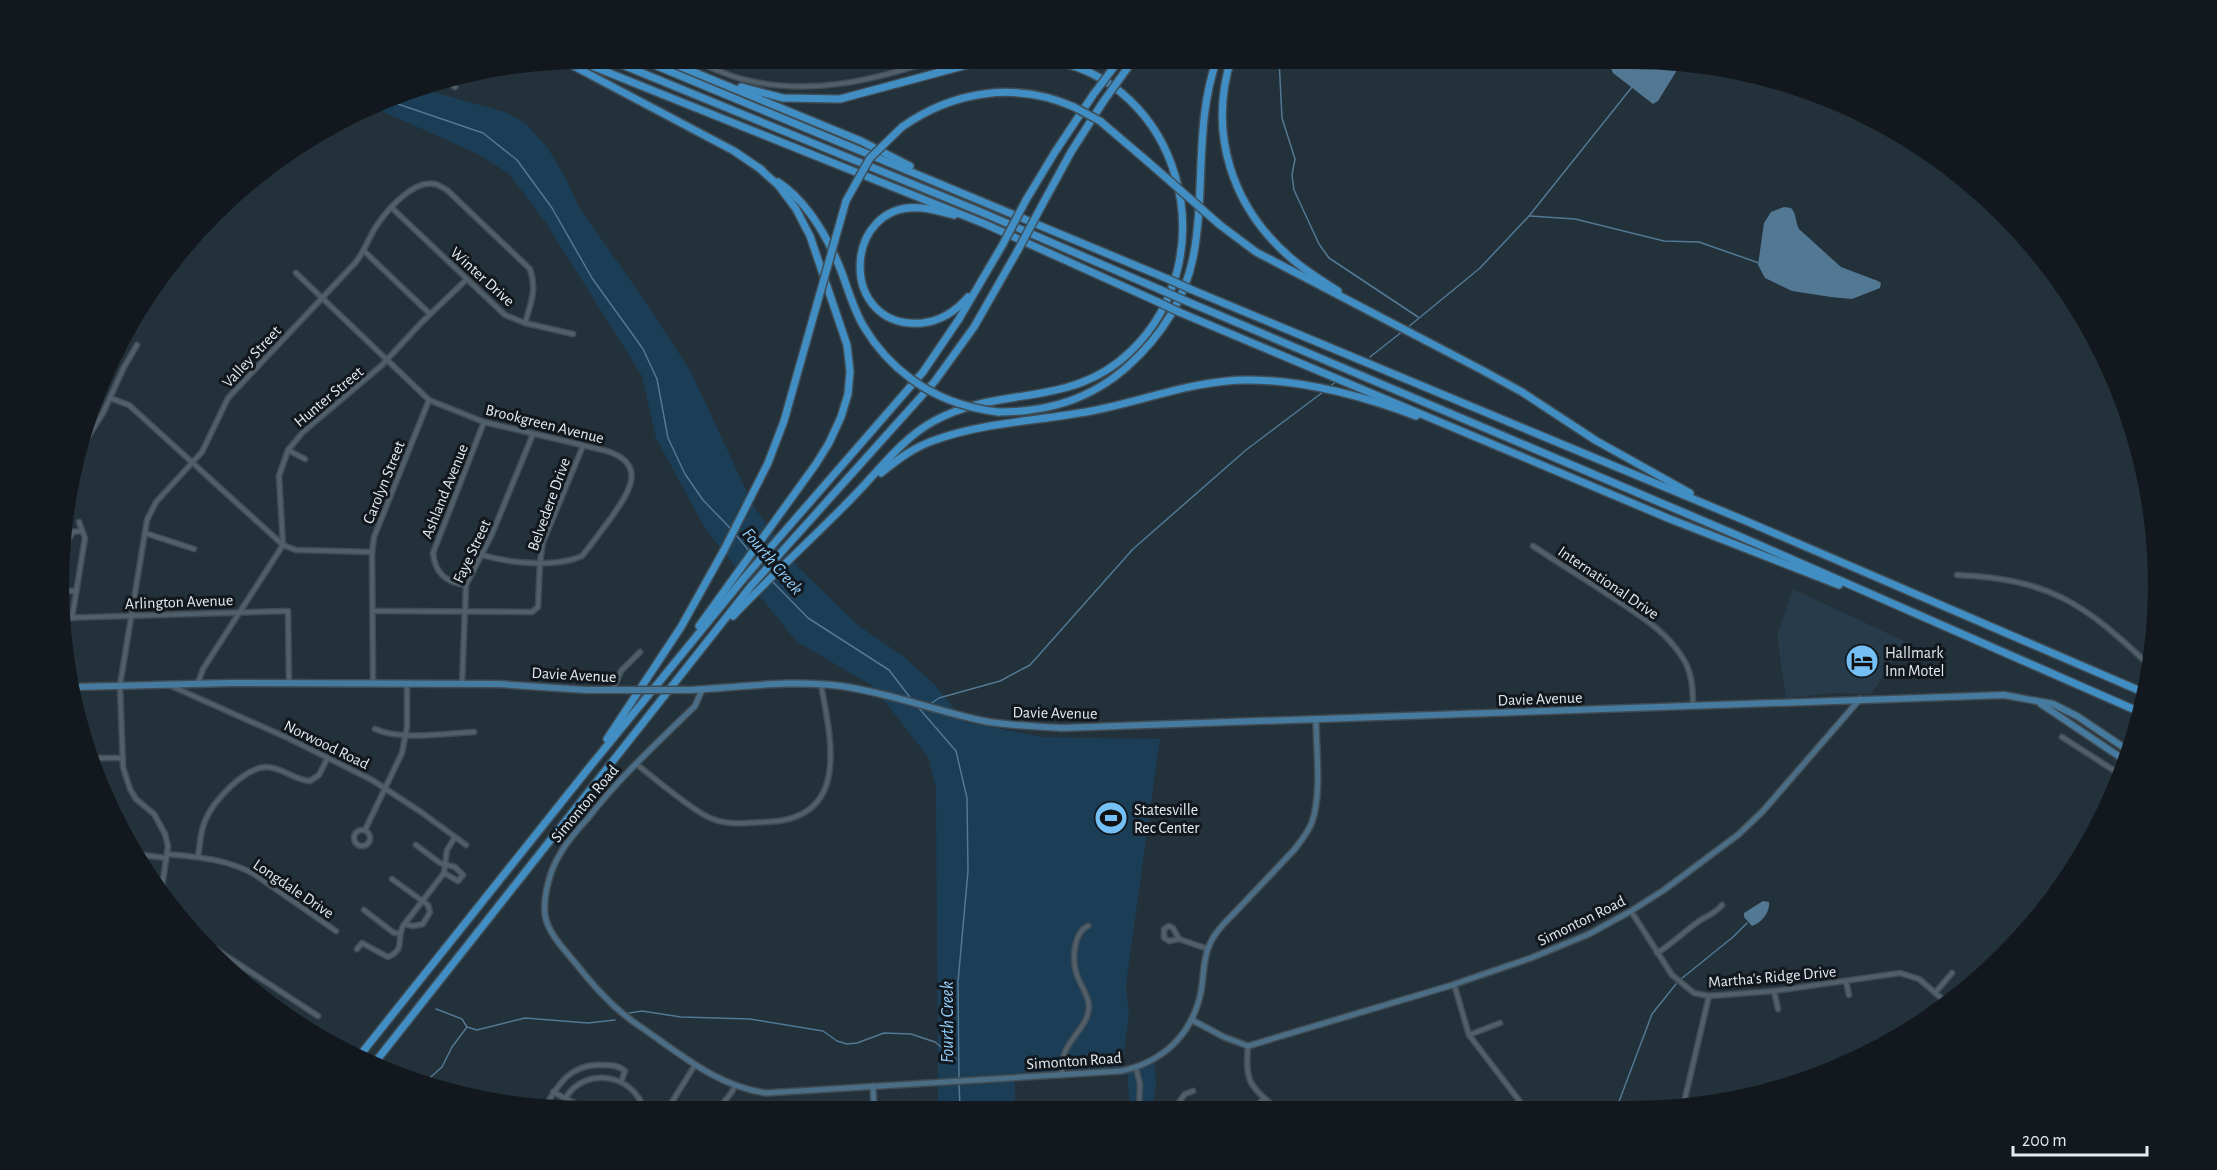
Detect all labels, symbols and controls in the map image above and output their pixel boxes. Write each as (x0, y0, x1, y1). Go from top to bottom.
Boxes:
street label: Winter Drive (447, 244, 517, 309)
street label: Valley Street (219, 323, 285, 391)
street label: Hunter Street (291, 363, 366, 430)
street label: Brookgreen Avenue (484, 402, 606, 446)
street label: Carolyn Street (360, 439, 409, 526)
street label: Ashland Avenue (419, 442, 471, 541)
street label: Belvedere Drive (525, 456, 573, 553)
street label: Faye Street (450, 517, 494, 586)
water label: Fourth Creek (739, 525, 806, 599)
street label: International Drive (1555, 543, 1662, 622)
street label: Arlington Avenue (125, 592, 233, 612)
hotel icon: Hallmark Inn Motel (1844, 643, 1880, 679)
place label: Hallmark Inn Motel (1885, 645, 1945, 679)
street label: Davie Avenue (531, 665, 617, 685)
street label: Davie Avenue (1497, 690, 1583, 708)
street label: Davie Avenue (1012, 704, 1098, 722)
street label: Norwood Road (281, 717, 372, 772)
street label: Simonton Road (548, 762, 622, 845)
sports icon: Statesville Rec Center (1093, 800, 1129, 836)
place label: Statesville Rec Center (1134, 802, 1200, 836)
street label: Longdale Drive (250, 856, 337, 921)
street label: Simonton Road (1535, 893, 1628, 949)
street label: Martha's Ridge Drive (1707, 963, 1837, 991)
water label: Fourth Creek (939, 981, 957, 1063)
street label: Simonton Road (1026, 1050, 1122, 1072)
scale bar (2013, 1119, 2146, 1157)
text: 200 m (2022, 1132, 2067, 1150)

